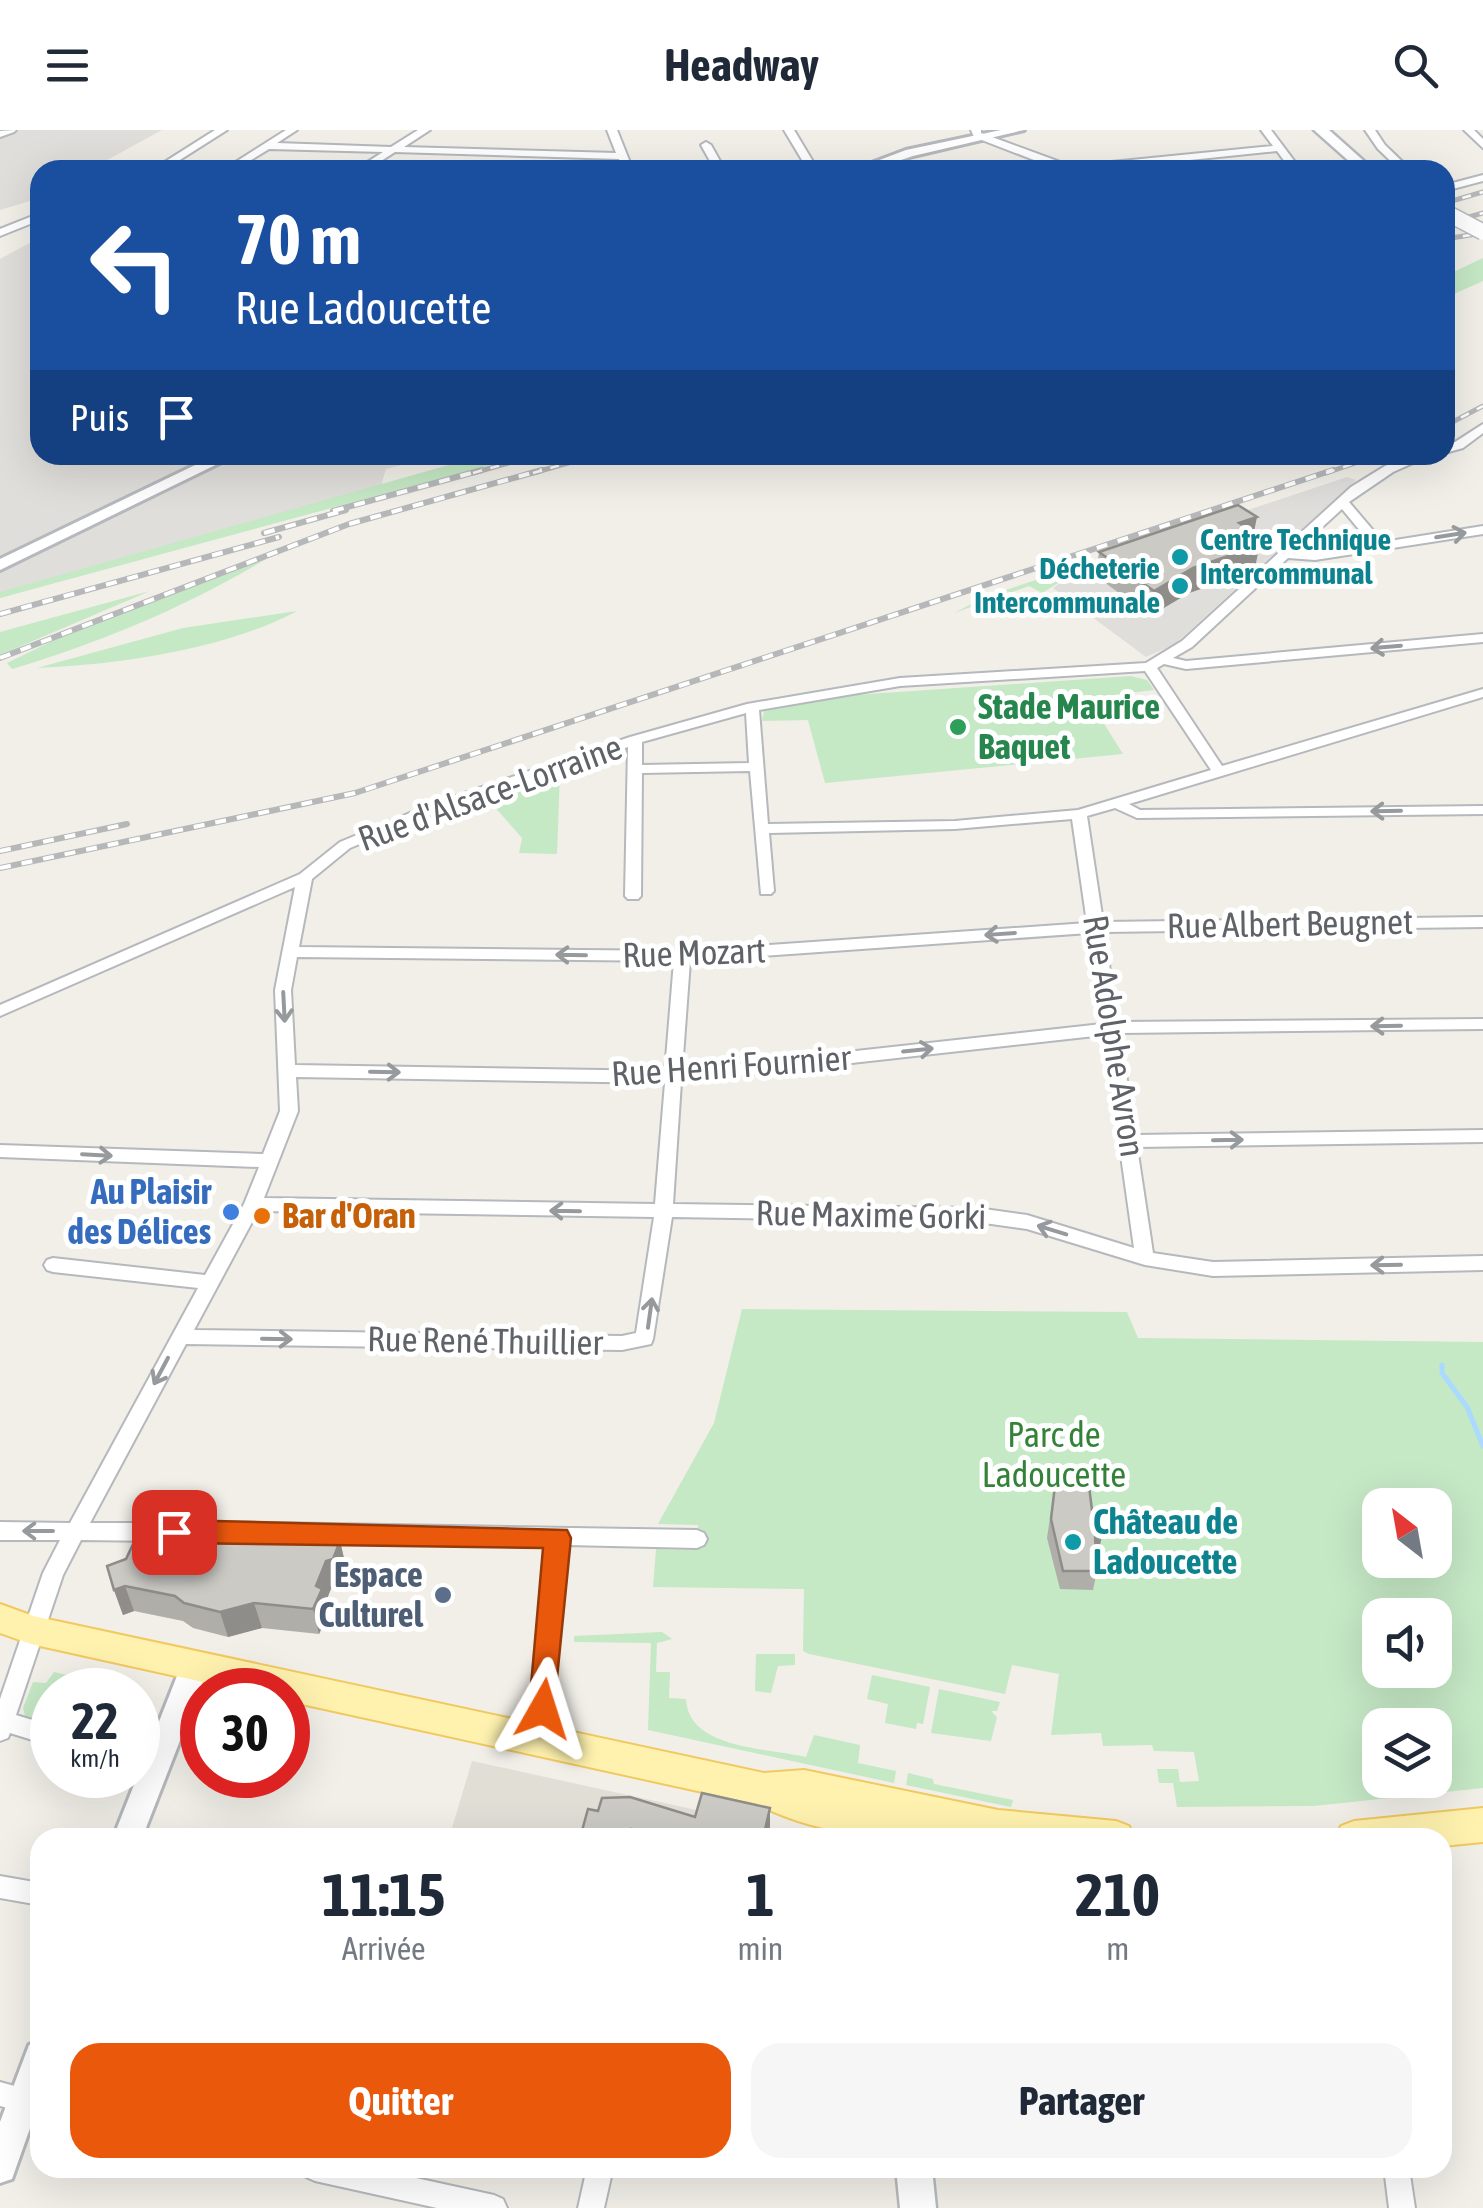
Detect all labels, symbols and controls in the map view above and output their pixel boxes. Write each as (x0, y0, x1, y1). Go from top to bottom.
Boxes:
icon: menu (40, 38, 95, 93)
icon: search (1388, 38, 1443, 93)
text: Headway (664, 39, 819, 91)
text: 70 m (235, 199, 361, 279)
icon: left (70, 200, 200, 330)
text: Rue Ladoucette (235, 282, 491, 334)
icon: arrive (149, 390, 204, 445)
text: Puis (70, 396, 129, 439)
place label: Centre Technique Intercommunal (1200, 522, 1391, 590)
one-way arrow (1434, 525, 1467, 544)
marker: Centre Technique Intercommunal (1169, 546, 1191, 568)
place label: Décheterie Intercommunale (974, 551, 1160, 619)
marker: Décheterie Intercommunale (1169, 575, 1191, 597)
one-way arrow (1370, 638, 1402, 657)
place label: Stade Maurice Baquet (978, 686, 1160, 766)
marker: Stade Maurice Baquet (947, 716, 969, 738)
street label: Rue d'Alsace-Lorraine (353, 726, 627, 858)
one-way arrow (1370, 802, 1402, 820)
street label: Rue Albert Beugnet (1167, 901, 1413, 945)
street label: Rue Adolphe Avron (1076, 912, 1154, 1160)
one-way arrow (985, 925, 1017, 944)
street label: Rue Mozart (622, 930, 766, 974)
one-way arrow (556, 946, 588, 964)
one-way arrow (275, 990, 294, 1022)
one-way arrow (1370, 1016, 1402, 1036)
street label: Rue Henri Fournier (610, 1037, 853, 1093)
one-way arrow (901, 1040, 934, 1059)
one-way arrow (368, 1062, 400, 1082)
one-way arrow (1212, 1131, 1244, 1150)
one-way arrow (81, 1146, 113, 1165)
place label: Au Plaisir des Délices (67, 1171, 212, 1251)
street label: Rue Maxime Gorki (755, 1192, 987, 1236)
place label: Bar d'Oran (282, 1195, 416, 1235)
marker: Au Plaisir des Délices (220, 1201, 242, 1223)
one-way arrow (550, 1202, 582, 1220)
marker: Bar d'Oran (251, 1205, 273, 1227)
one-way arrow (1036, 1220, 1068, 1238)
one-way arrow (1370, 1256, 1402, 1275)
one-way arrow (641, 1297, 660, 1329)
street label: Rue René Thuillier (367, 1318, 604, 1362)
one-way arrow (261, 1329, 293, 1348)
one-way arrow (151, 1356, 170, 1386)
park label: Parc de Ladoucette (982, 1414, 1126, 1494)
north arrow (1362, 1488, 1452, 1578)
map controls (1362, 1488, 1452, 1798)
pin (132, 1490, 217, 1575)
place label: Château de Ladoucette (1093, 1501, 1238, 1581)
icon: arrive (147, 1505, 202, 1560)
one-way arrow (22, 1522, 54, 1541)
marker: Château de Ladoucette (1062, 1531, 1084, 1553)
place label: Espace Culturel (319, 1554, 424, 1634)
marker: Espace Culturel (432, 1584, 454, 1606)
button: sound (1362, 1598, 1452, 1688)
position arrow (491, 1657, 595, 1761)
speed limit sign: 30 (180, 1668, 310, 1798)
text: 22 (71, 1692, 118, 1750)
button: layers (1362, 1708, 1452, 1798)
text: km/h (70, 1744, 120, 1772)
text: 11:15 (322, 1860, 445, 1929)
text: 1 (746, 1860, 775, 1929)
text: 210 (1075, 1860, 1160, 1929)
text: Arrivée (342, 1930, 426, 1967)
text: min (737, 1930, 783, 1967)
text: m (1106, 1930, 1129, 1967)
button: Quitter (70, 2043, 731, 2158)
button: Partager (751, 2043, 1412, 2158)

